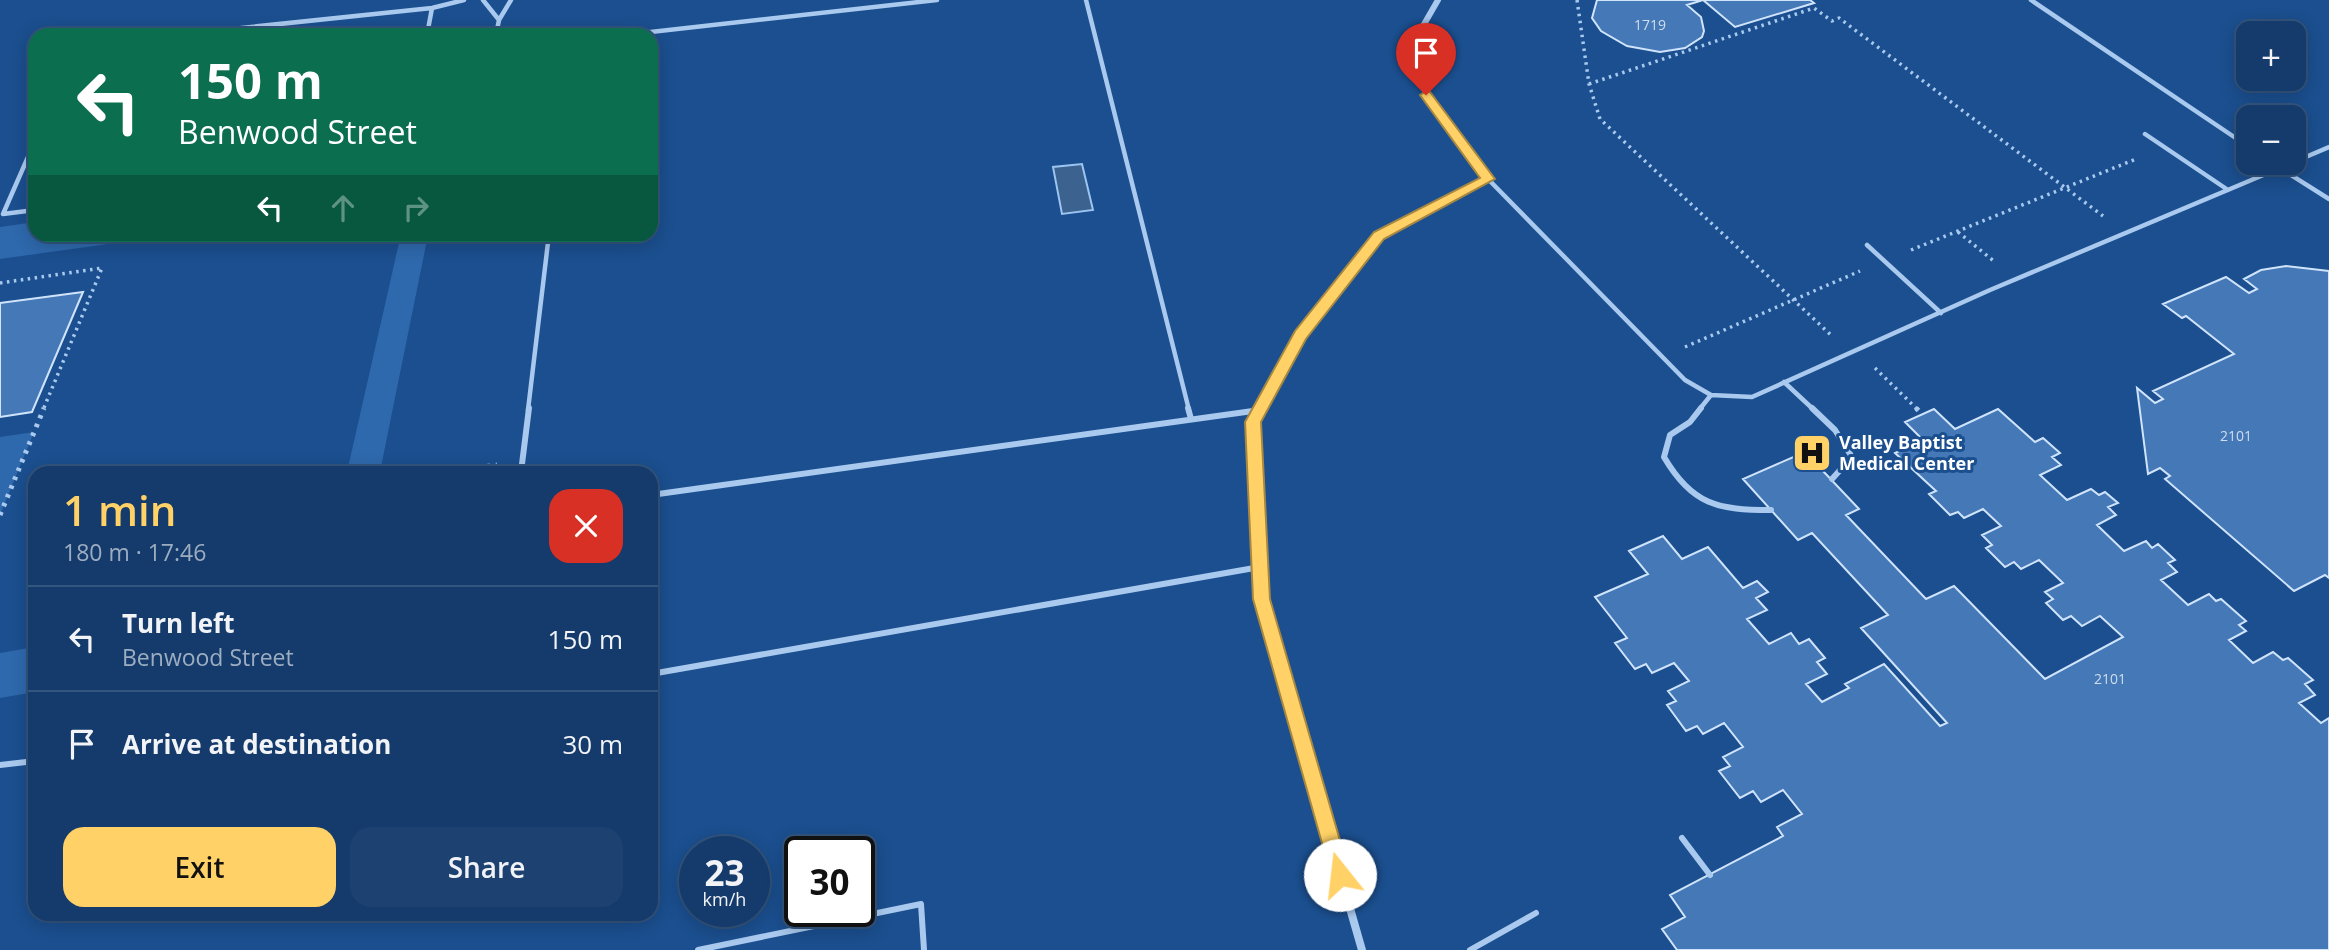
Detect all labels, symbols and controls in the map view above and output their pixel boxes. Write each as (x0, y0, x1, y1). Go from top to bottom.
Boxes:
house number: 1719 (1634, 15, 1666, 34)
map controls (2236, 21, 2306, 175)
button: + (2236, 21, 2306, 91)
pin (1396, 23, 1456, 95)
icon: arrive (1407, 34, 1445, 72)
text: 150 m (178, 47, 323, 113)
icon: left (63, 56, 154, 147)
button: − (2236, 105, 2306, 175)
text: Benwood Street (178, 110, 417, 153)
icon: left (251, 189, 289, 227)
icon: ahead (324, 189, 362, 227)
icon: right (397, 189, 435, 227)
house number: 2101 (2220, 426, 2252, 445)
place label: Valley Baptist Medical Center (1839, 430, 1974, 475)
hospital icon: Valley Baptist Medical Center (1791, 432, 1833, 474)
text: 1 min (63, 481, 176, 538)
button: close (549, 489, 623, 563)
text: 180 m · 17:46 (63, 536, 206, 568)
text: Turn left (122, 605, 234, 641)
icon: left (63, 620, 101, 658)
text: 150 m (548, 621, 623, 657)
text: Benwood Street (122, 641, 294, 673)
house number: 2101 (2094, 669, 2126, 688)
icon: arrive (63, 725, 101, 763)
text: Arrive at destination (122, 726, 391, 762)
text: 30 m (562, 726, 623, 762)
button: Exit (63, 827, 336, 907)
button: Share (350, 827, 623, 907)
speed limit sign: 30 (784, 836, 875, 927)
position arrow (1303, 838, 1377, 912)
text: 23 (704, 849, 745, 896)
text: km/h (703, 887, 746, 911)

